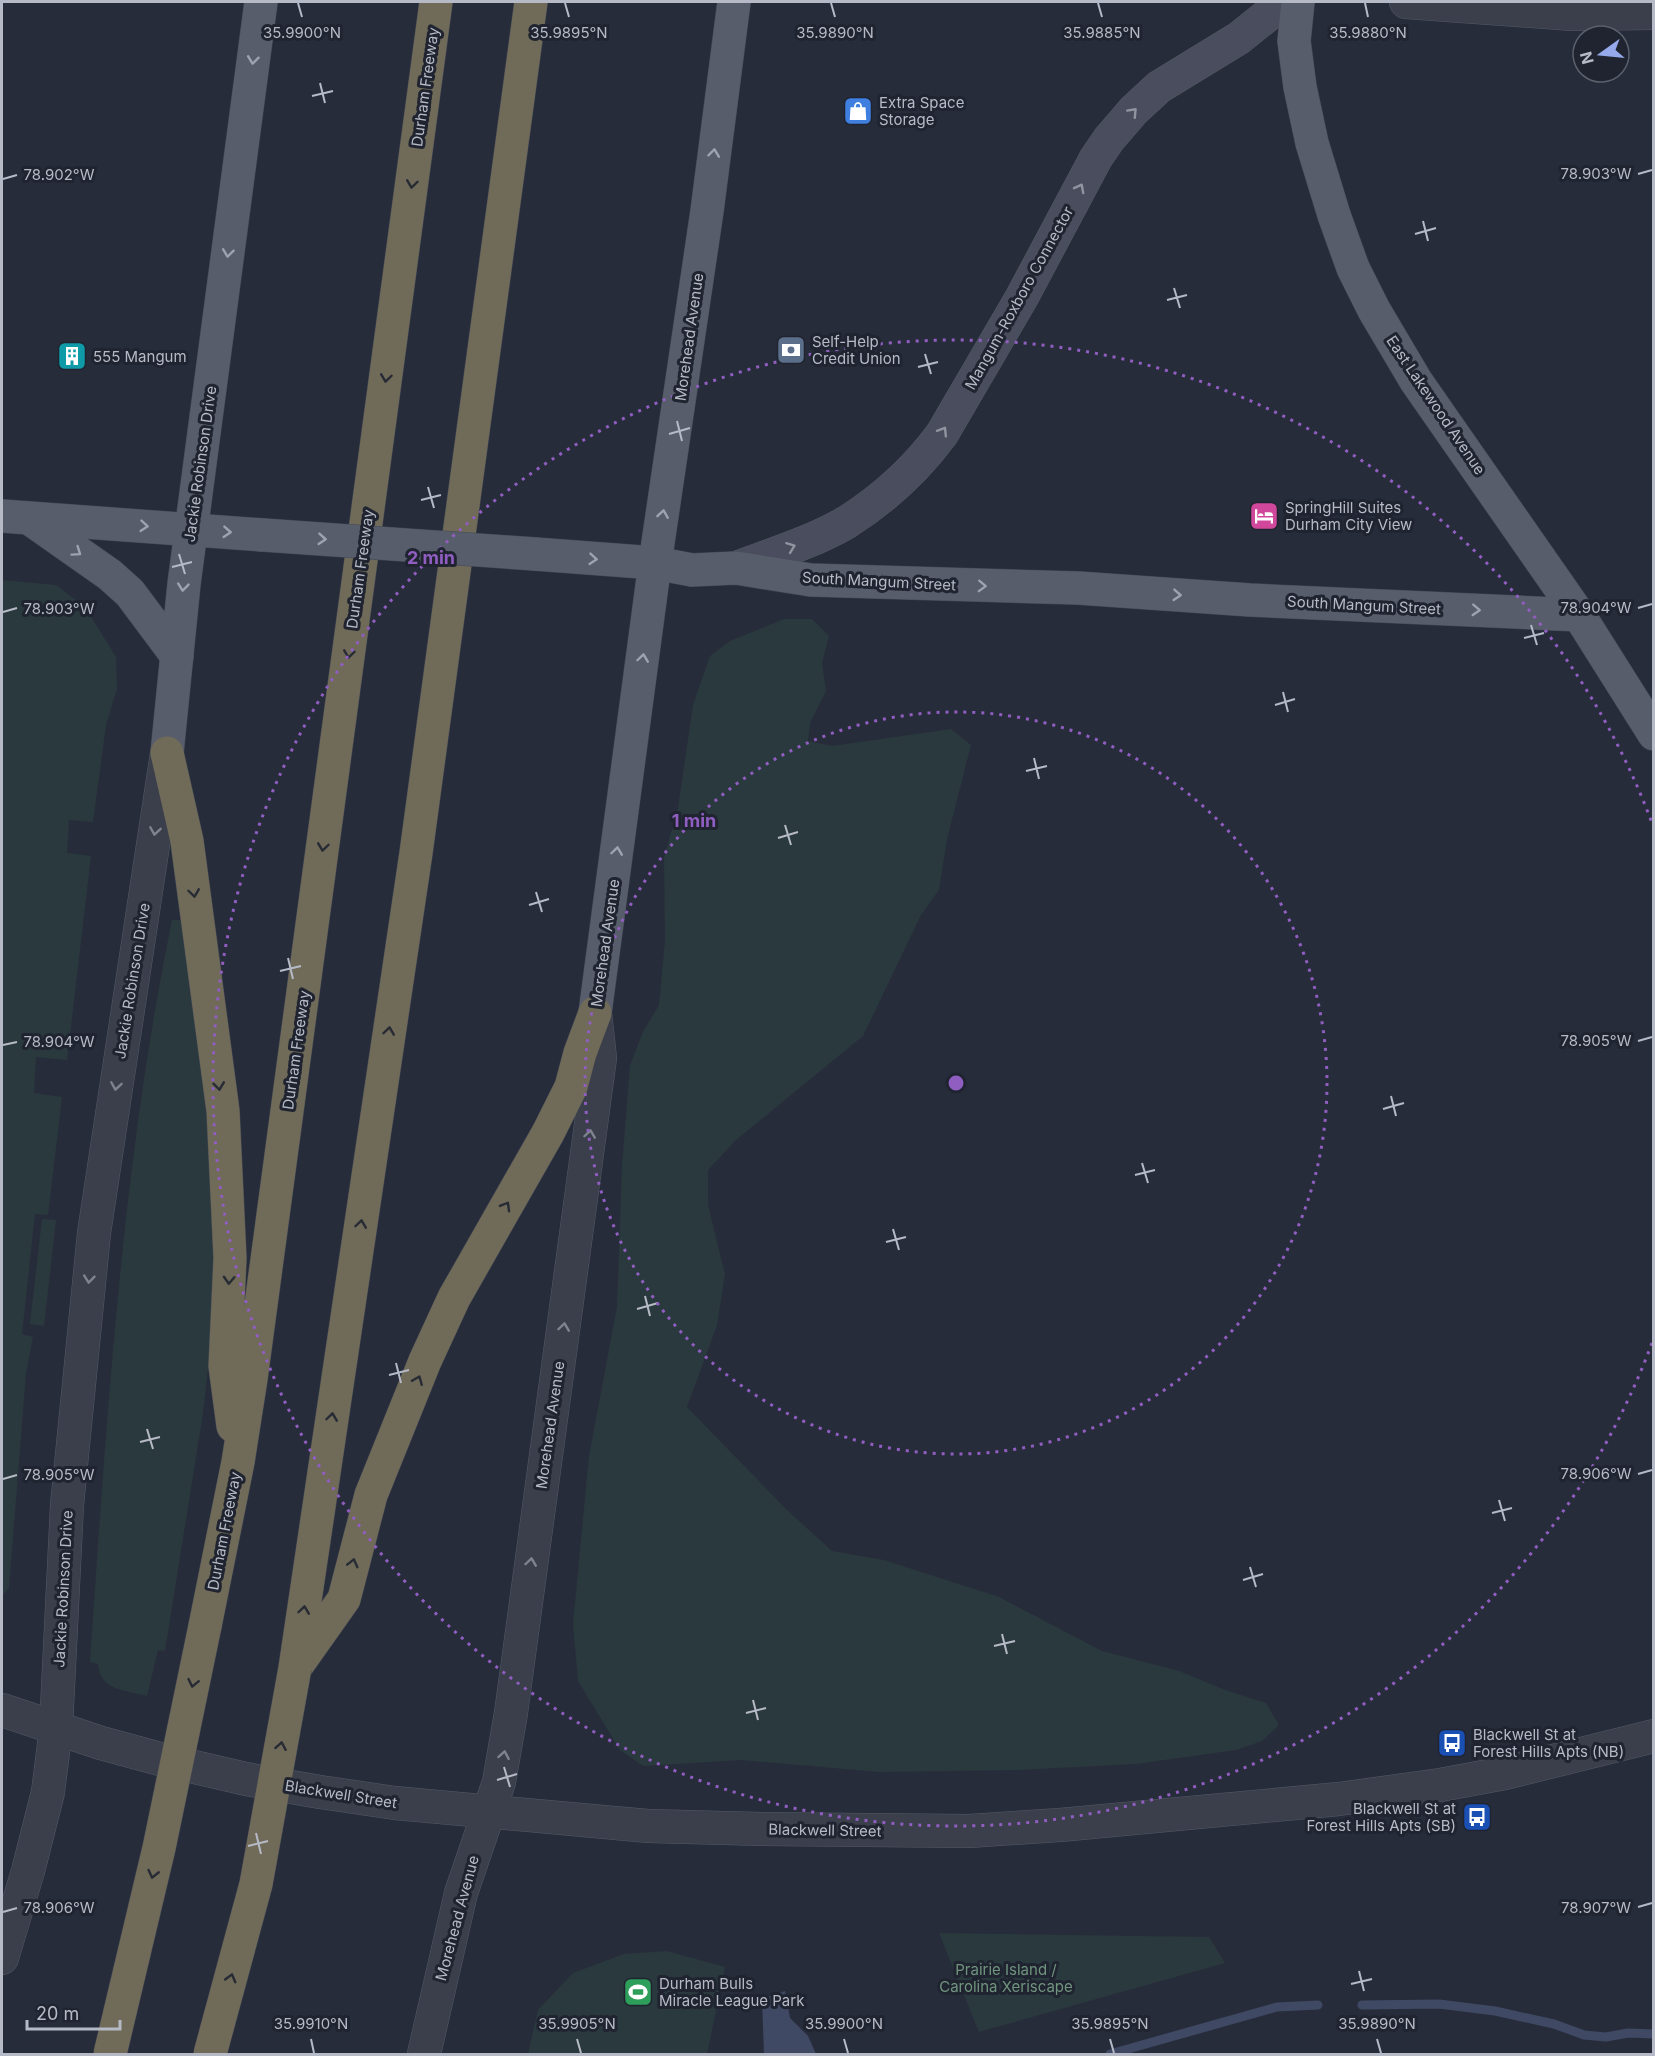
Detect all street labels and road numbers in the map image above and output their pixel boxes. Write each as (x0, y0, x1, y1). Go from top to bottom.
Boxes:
street label: Durham Freeway (407, 26, 443, 148)
street label: Mangum-Roxboro Connector (961, 203, 1078, 393)
street label: Morehead Avenue (671, 272, 707, 402)
street label: East Lakewood Avenue (1382, 332, 1490, 478)
street label: Jackie Robinson Drive (180, 385, 220, 543)
street label: Durham Freeway (342, 508, 378, 630)
street label: South Mangum Street (802, 567, 957, 595)
street label: South Mangum Street (1287, 591, 1442, 619)
street label: Morehead Avenue (587, 878, 623, 1008)
street label: Jackie Robinson Drive (110, 902, 154, 1060)
street label: Durham Freeway (278, 989, 314, 1111)
street label: Morehead Avenue (532, 1360, 568, 1490)
street label: Durham Freeway (203, 1470, 245, 1592)
street label: Jackie Robinson Drive (49, 1510, 77, 1668)
street label: Blackwell Street (284, 1776, 398, 1812)
street label: Blackwell Street (768, 1820, 882, 1840)
street label: Morehead Avenue (431, 1853, 483, 1983)

